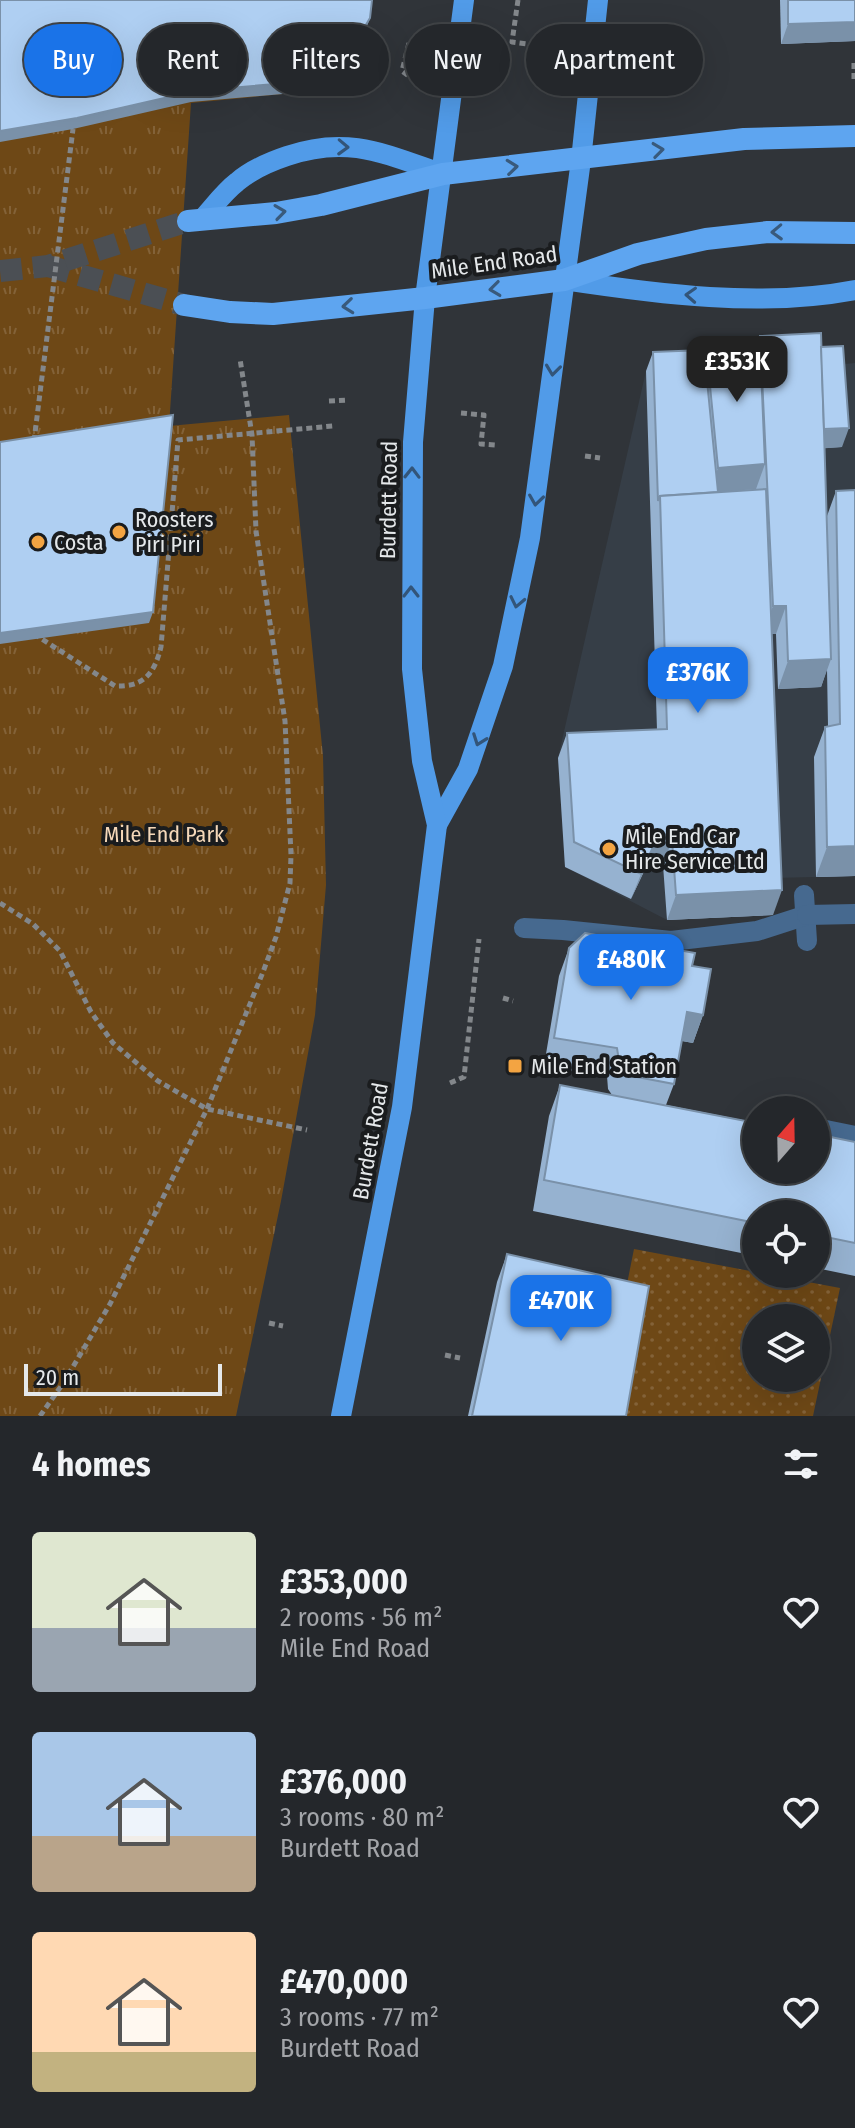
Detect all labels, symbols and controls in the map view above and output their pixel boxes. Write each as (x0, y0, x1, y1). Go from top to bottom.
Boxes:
chip: Buy (24, 24, 122, 96)
chip: Rent (138, 24, 247, 96)
chip: Filters (263, 24, 389, 96)
chip: New (405, 24, 510, 96)
chip: Apartment (526, 24, 703, 96)
one-way arrow (337, 138, 349, 155)
one-way arrow (651, 142, 665, 159)
one-way arrow (506, 158, 519, 175)
one-way arrow (274, 204, 287, 221)
one-way arrow (770, 223, 783, 241)
street label: Mile End Road (429, 240, 559, 285)
one-way arrow (488, 280, 502, 297)
one-way arrow (684, 287, 697, 304)
one-way arrow (341, 298, 354, 315)
pin: £353K (681, 336, 793, 404)
text: £353K (704, 346, 770, 377)
one-way arrow (545, 363, 562, 377)
street label: Burdett Road (374, 441, 403, 559)
one-way arrow (404, 466, 421, 479)
one-way arrow (528, 494, 545, 507)
place label: Roosters Piri Piri (135, 506, 214, 558)
marker: Roosters Piri Piri (110, 523, 128, 541)
place label: Costa (54, 529, 104, 556)
marker: Costa (29, 533, 47, 551)
one-way arrow (402, 585, 420, 598)
one-way arrow (509, 595, 526, 608)
pin: £376K (642, 647, 754, 715)
text: £376K (666, 657, 730, 688)
one-way arrow (472, 733, 488, 747)
park label: Mile End Park (104, 821, 225, 848)
place label: Mile End Car Hire Service Ltd (625, 823, 765, 875)
marker: Mile End Car Hire Service Ltd (600, 840, 618, 858)
pin: £480K (575, 934, 687, 1002)
text: £480K (597, 944, 665, 975)
place label: Mile End Station (531, 1053, 677, 1080)
marker: Mile End Station (506, 1057, 524, 1075)
street label: Burdett Road (347, 1080, 394, 1202)
north arrow (742, 1096, 830, 1184)
map controls (742, 1096, 830, 1392)
button: locate (742, 1200, 830, 1288)
pin: £470K (505, 1275, 617, 1343)
text: £470K (528, 1285, 594, 1316)
button: layers (742, 1304, 830, 1392)
scale bar (24, 1360, 222, 1396)
text: 20 m (36, 1364, 79, 1391)
icon: filters (779, 1442, 823, 1486)
text: 4 homes (32, 1444, 151, 1485)
text: £353,000 (280, 1561, 408, 1602)
icon: home (96, 1564, 192, 1660)
icon: heart (779, 1590, 823, 1634)
text: 2 rooms · 56 m² (280, 1602, 442, 1633)
text: Mile End Road (280, 1633, 430, 1664)
text: £376,000 (280, 1761, 407, 1802)
icon: home (96, 1764, 192, 1860)
icon: heart (779, 1790, 823, 1834)
text: 3 rooms · 80 m² (280, 1802, 444, 1833)
text: Burdett Road (280, 1833, 420, 1864)
text: £470,000 (280, 1961, 408, 2002)
icon: home (96, 1964, 192, 2060)
icon: heart (779, 1990, 823, 2034)
text: 3 rooms · 77 m² (280, 2002, 439, 2033)
text: Burdett Road (280, 2033, 420, 2064)

